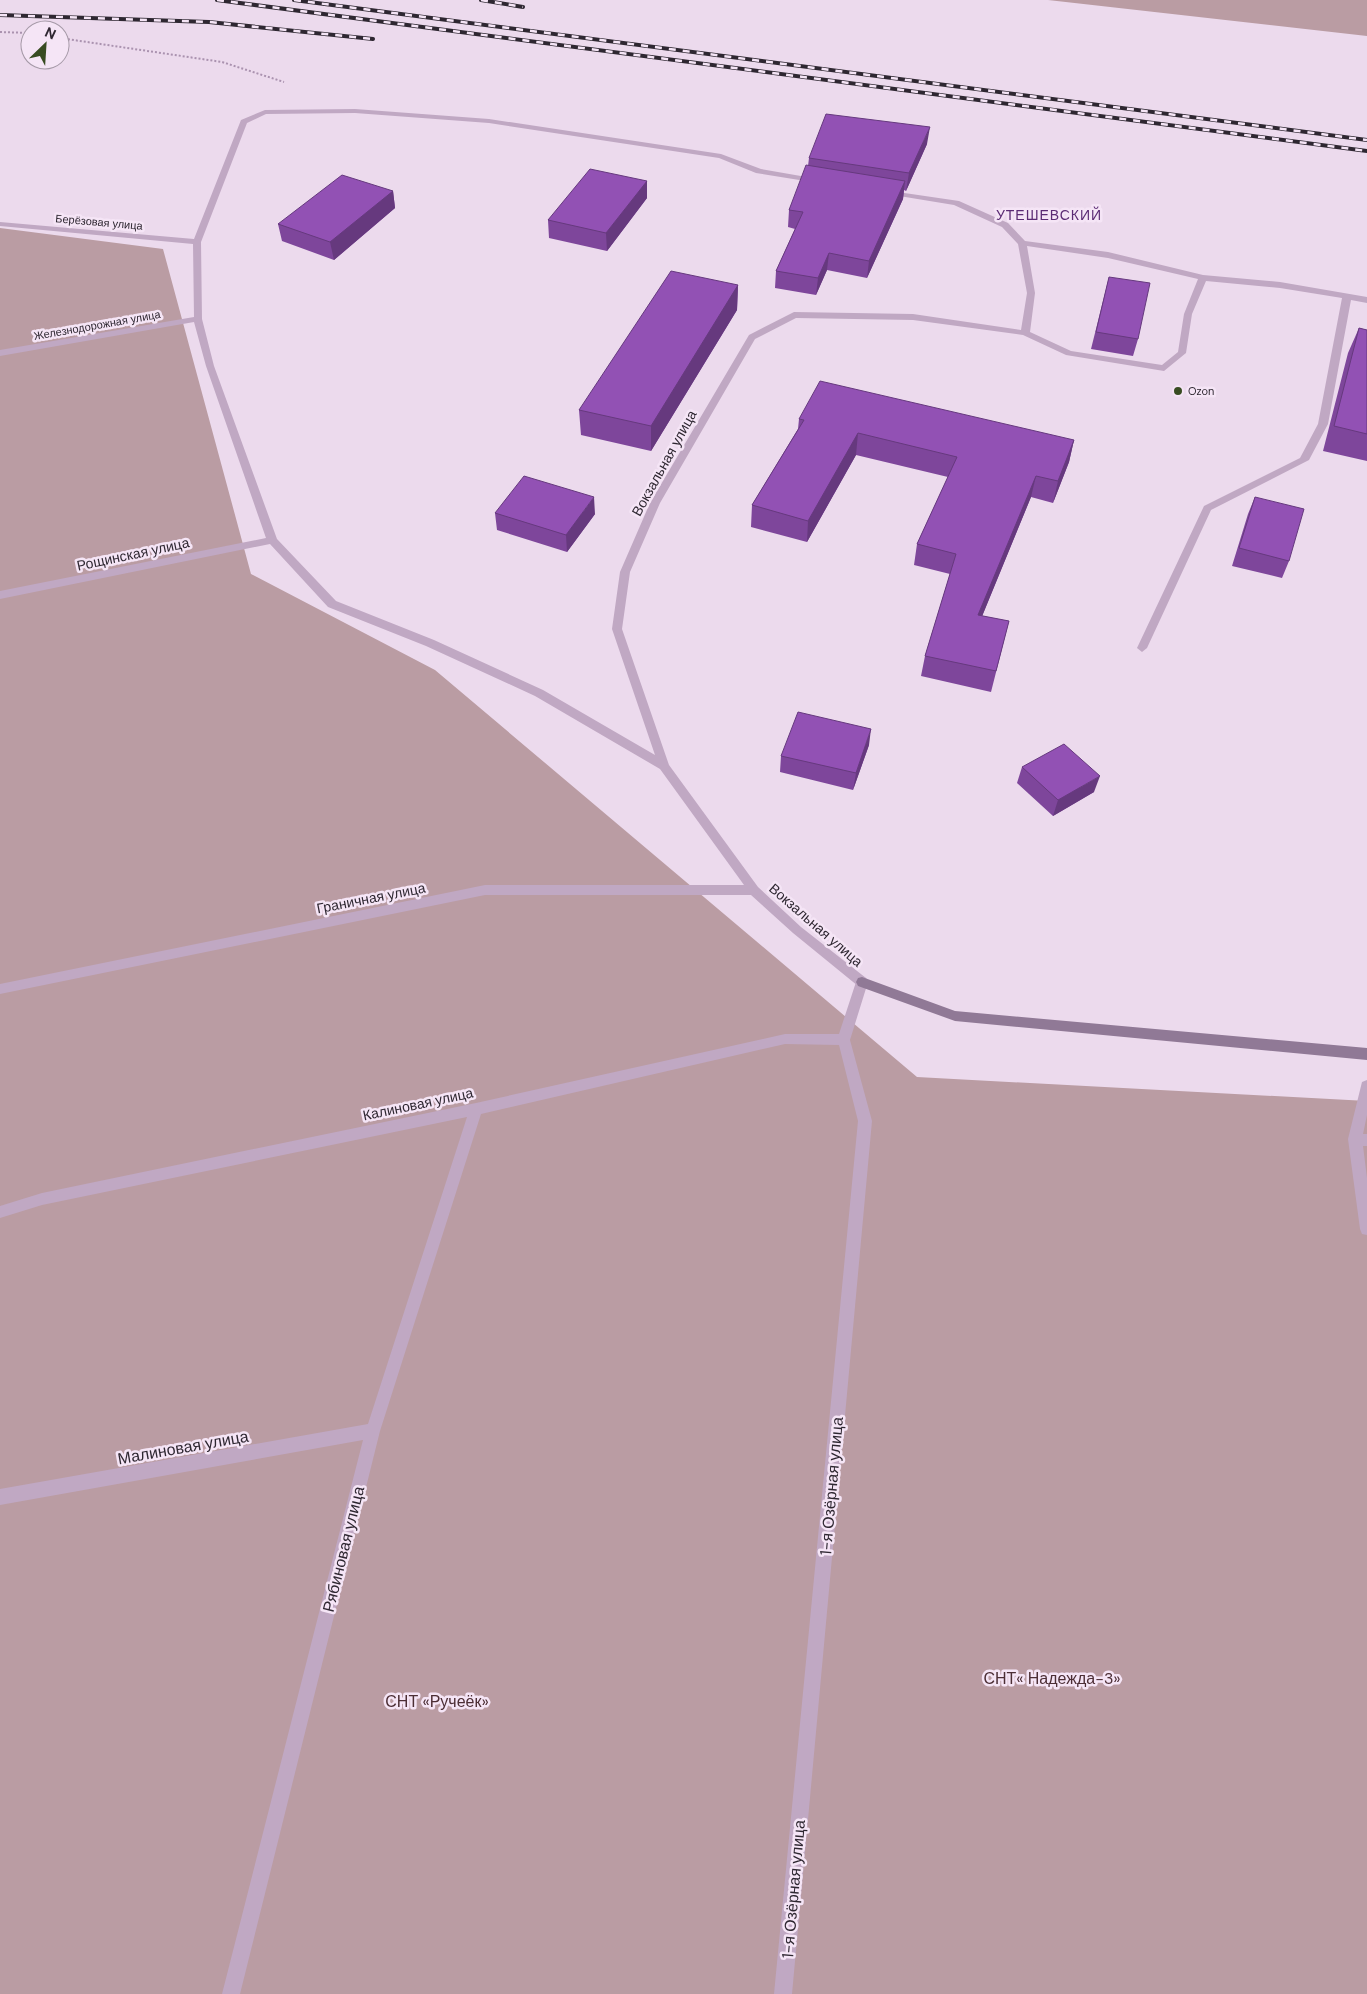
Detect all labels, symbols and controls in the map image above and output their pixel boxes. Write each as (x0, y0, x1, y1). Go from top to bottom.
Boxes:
north arrow (20, 20, 70, 70)
text: N (42, 23, 59, 44)
district label: УТЕШЕВСКИЙ (996, 206, 1102, 224)
street label: Берёзовая улица (55, 211, 144, 233)
street label: Железнодорожная улица (33, 307, 162, 343)
place label: Ozon (1188, 384, 1214, 398)
marker: Ozon (1172, 385, 1184, 397)
street label: Вокзальная улица (627, 407, 701, 519)
street label: Рощинская улица (75, 533, 191, 575)
street label: Граничная улица (315, 879, 427, 917)
street label: Вокзальная улица (765, 879, 867, 971)
street label: Калиновая улица (361, 1083, 475, 1124)
street label: 1-я Озёрная улица (815, 1416, 848, 1556)
street label: Малиновая улица (116, 1426, 250, 1469)
street label: Рябиновая улица (318, 1484, 369, 1614)
park label: СНТ« Надежда-3» (983, 1668, 1121, 1689)
park label: СНТ «Ручеёк» (385, 1691, 489, 1712)
street label: 1-я Озёрная улица (777, 1819, 810, 1959)

